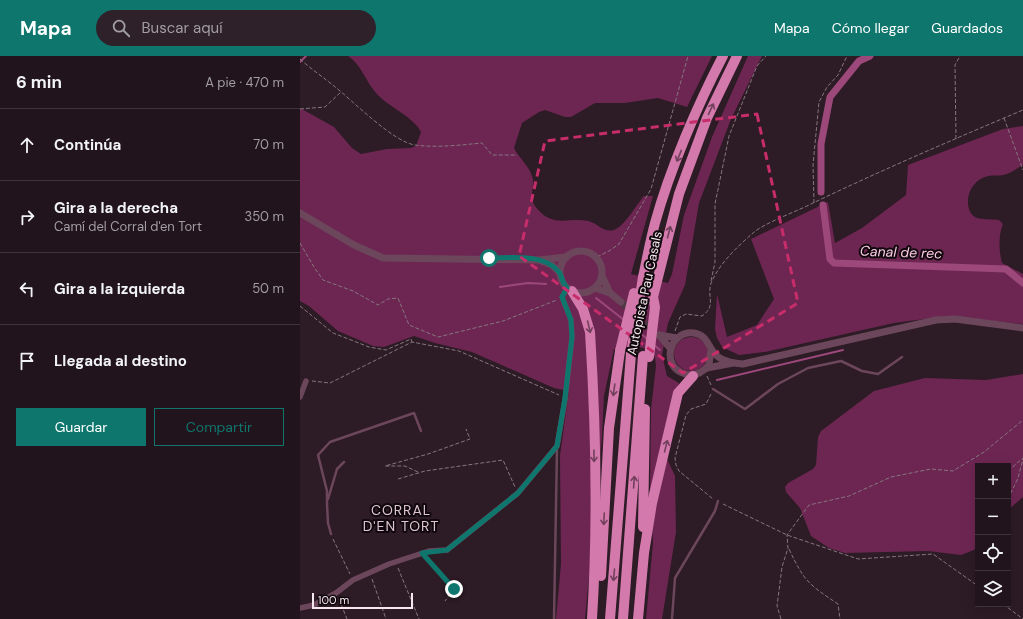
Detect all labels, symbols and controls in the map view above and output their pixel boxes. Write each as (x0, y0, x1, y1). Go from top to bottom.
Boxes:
search box (96, 10, 376, 46)
text: Mapa (20, 16, 72, 41)
icon: search (110, 17, 132, 39)
text: Buscar aquí (142, 18, 223, 38)
text: Mapa (774, 19, 810, 37)
text: Cómo llegar (832, 19, 909, 37)
text: Guardados (931, 19, 1003, 37)
text: 6 min (16, 71, 62, 93)
text: A pie · 470 m (205, 74, 284, 91)
one-way arrow (708, 103, 715, 115)
icon: ahead (16, 134, 38, 156)
text: Continúa (54, 135, 121, 155)
text: 70 m (253, 136, 284, 153)
one-way arrow (675, 149, 682, 161)
text: Gira a la derecha (54, 198, 178, 218)
icon: right (16, 206, 38, 228)
text: 350 m (244, 208, 284, 225)
text: Camí del Corral d'en Tort (54, 218, 202, 235)
one-way arrow (666, 225, 674, 238)
street label: Autopista Pau Casals (623, 230, 666, 357)
water label: Canal de rec (860, 242, 942, 262)
route start (480, 249, 498, 267)
icon: left (16, 278, 38, 300)
text: Gira a la izquierda (54, 279, 185, 299)
text: 50 m (252, 280, 284, 297)
one-way arrow (585, 320, 593, 333)
icon: arrive (16, 350, 38, 372)
text: Llegada al destino (54, 351, 187, 371)
one-way arrow (610, 383, 618, 396)
button: Guardar (16, 408, 146, 446)
button: Compartir (154, 408, 284, 446)
one-way arrow (663, 440, 671, 453)
one-way arrow (590, 449, 598, 462)
map controls (975, 463, 1011, 607)
button: + (975, 463, 1011, 499)
one-way arrow (630, 476, 637, 489)
button: − (975, 499, 1011, 535)
district label: CORRAL D'EN TORT (363, 501, 439, 535)
one-way arrow (601, 512, 608, 525)
button: locate (975, 535, 1011, 571)
one-way arrow (610, 568, 617, 581)
button: layers (975, 571, 1011, 607)
route end (445, 580, 463, 598)
scale bar (312, 591, 413, 610)
text: 100 m (318, 593, 349, 607)

